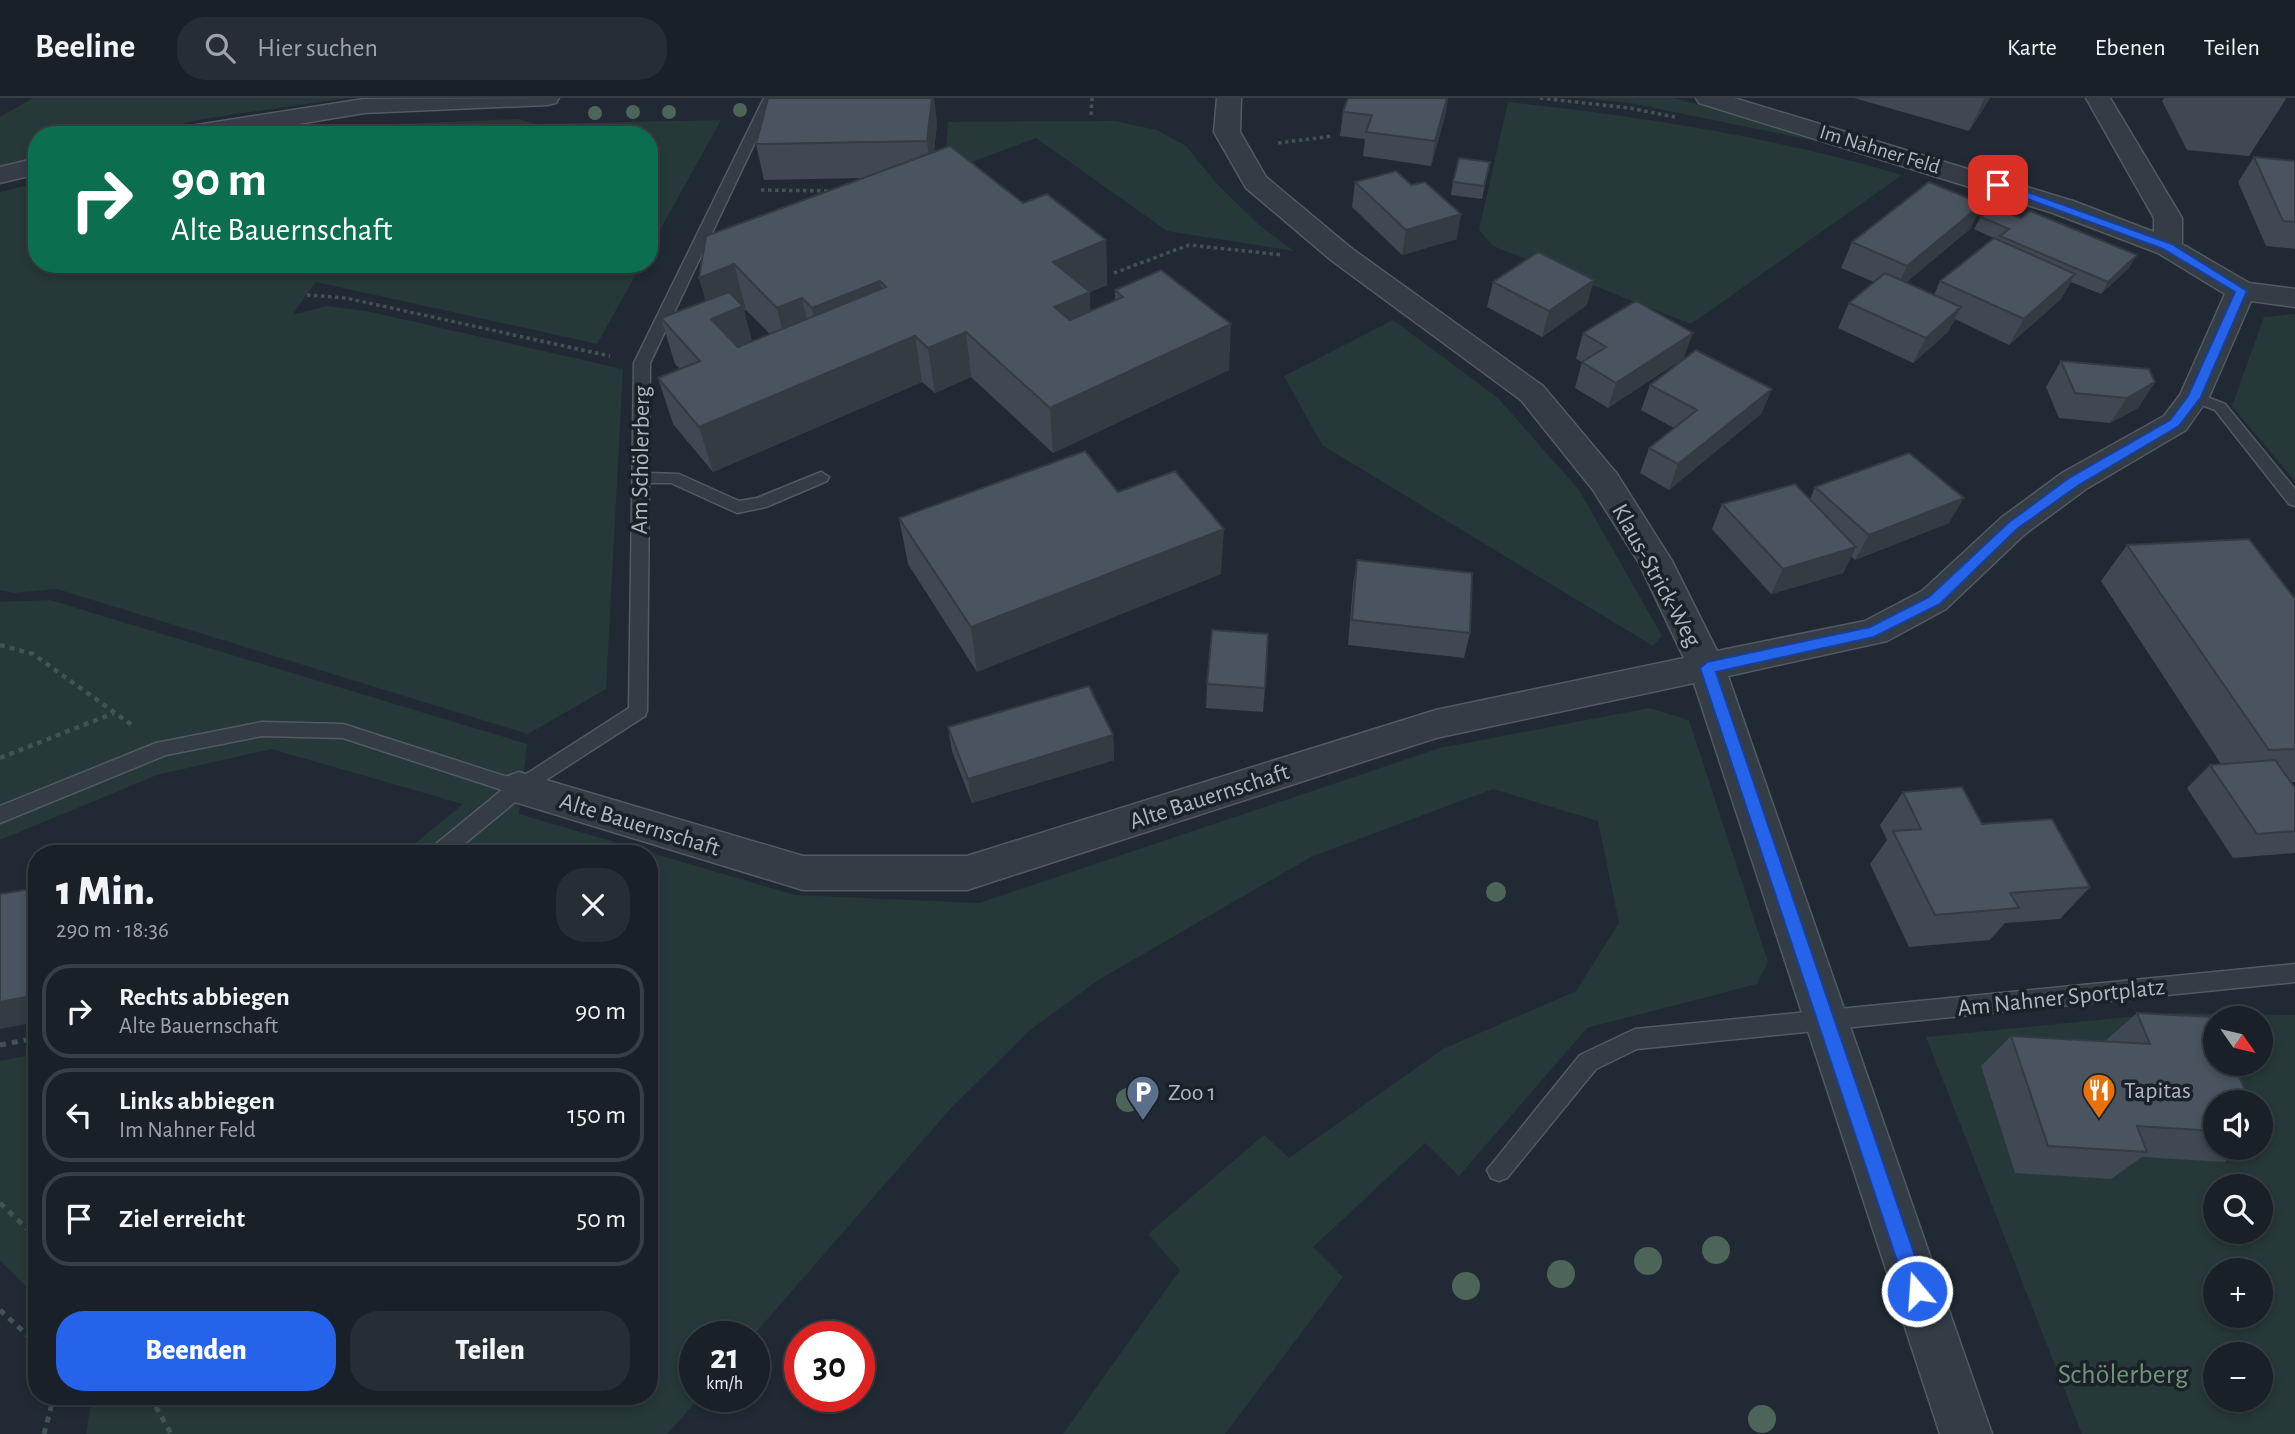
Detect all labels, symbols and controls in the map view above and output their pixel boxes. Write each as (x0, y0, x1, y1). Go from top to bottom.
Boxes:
search box (177, 17, 667, 80)
icon: search (201, 29, 239, 67)
text: Beeline (35, 31, 135, 64)
text: Hier suchen (257, 35, 378, 61)
text: Karte (2007, 36, 2057, 60)
text: Ebenen (2095, 36, 2166, 60)
text: Teilen (2204, 36, 2260, 60)
street label: Im Nahner Feld (1817, 121, 1943, 178)
icon: right (56, 154, 147, 245)
pin (1968, 155, 2028, 215)
text: 90 m (171, 156, 267, 205)
icon: arrive (1979, 166, 2017, 204)
text: Alte Bauernschaft (171, 214, 392, 246)
street label: Am Schölerberg (628, 385, 654, 535)
street label: Klaus-Strick-Weg (1607, 500, 1705, 651)
street label: Alte Bauernschaft (1127, 760, 1292, 834)
street label: Alte Bauernschaft (557, 789, 723, 861)
button: close (556, 868, 630, 942)
text: 1 Min. (56, 870, 155, 912)
text: 290 m · 18:36 (56, 919, 169, 942)
street label: Am Nahner Sportplatz (1956, 975, 2166, 1021)
text: Rechts abbiegen (119, 984, 290, 1010)
icon: right (60, 992, 98, 1030)
text: 90 m (575, 998, 626, 1024)
north arrow (2203, 1006, 2273, 1076)
map controls (2203, 1006, 2273, 1412)
text: Alte Bauernschaft (119, 1015, 278, 1038)
restaurant icon: Tapitas (2080, 1071, 2118, 1120)
parking icon: Zoo 1 (1124, 1073, 1162, 1122)
place label: Tapitas (2124, 1079, 2191, 1103)
place label: Zoo 1 (1168, 1081, 1216, 1105)
text: Links abbiegen (119, 1088, 275, 1114)
button: sound (2203, 1090, 2273, 1160)
icon: left (60, 1096, 98, 1134)
text: 150 m (567, 1102, 626, 1128)
text: Im Nahner Feld (119, 1119, 256, 1142)
button: search (2203, 1174, 2273, 1244)
icon: arrive (60, 1200, 98, 1238)
text: Ziel erreicht (119, 1206, 245, 1232)
text: 50 m (576, 1206, 626, 1232)
position arrow (1880, 1254, 1954, 1328)
button: + (2203, 1258, 2273, 1328)
button: Beenden (56, 1311, 336, 1391)
button: Teilen (350, 1311, 630, 1391)
speed limit sign: 30 (784, 1321, 875, 1412)
text: 21 (710, 1340, 739, 1375)
button: − (2203, 1342, 2273, 1412)
park label: Schölerberg (2058, 1361, 2189, 1389)
text: km/h (706, 1375, 743, 1393)

